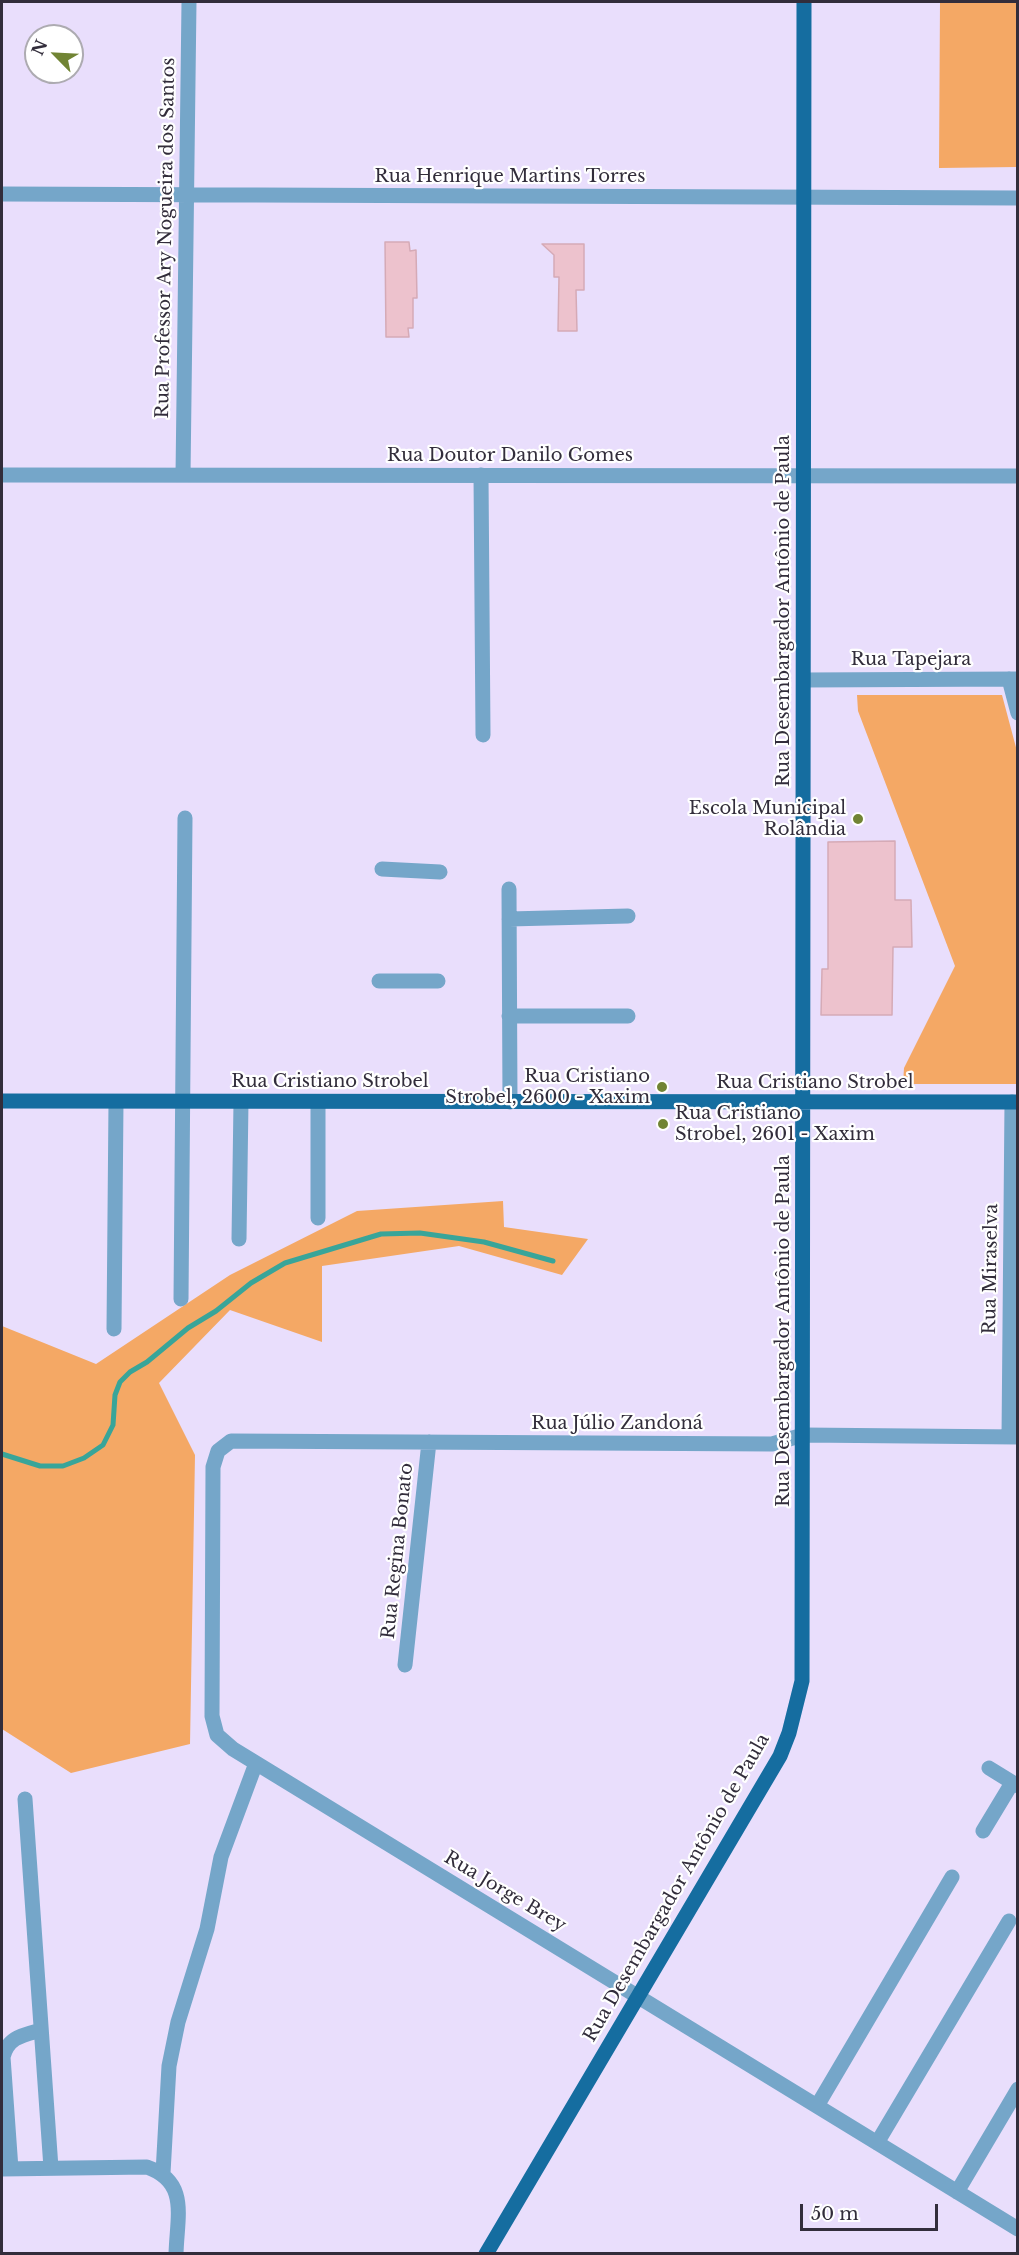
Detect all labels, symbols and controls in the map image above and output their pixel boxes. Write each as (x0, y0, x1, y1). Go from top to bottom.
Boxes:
north arrow (24, 24, 84, 84)
text: N (27, 37, 52, 58)
street label: Rua Professor Ary Nogueira dos Santos (152, 57, 180, 419)
street label: Rua Henrique Martins Torres (375, 166, 645, 188)
street label: Rua Desembargador Antônio de Paula (773, 435, 795, 787)
street label: Rua Doutor Danilo Gomes (387, 445, 633, 467)
street label: Rua Tapejara (851, 649, 971, 671)
place label: Escola Municipal Rolândia (689, 798, 846, 840)
marker: Escola Municipal Rolândia (851, 812, 865, 826)
place label: Rua Cristiano Strobel, 2600 - Xaxim (445, 1066, 650, 1108)
street label: Rua Cristiano Strobel (231, 1071, 429, 1093)
street label: Rua Cristiano Strobel (716, 1072, 914, 1094)
marker: Rua Cristiano Strobel, 2600 - Xaxim (655, 1080, 669, 1094)
place label: Rua Cristiano Strobel, 2601 - Xaxim (675, 1103, 875, 1146)
marker: Rua Cristiano Strobel, 2601 - Xaxim (656, 1117, 670, 1131)
street label: Rua Desembargador Antônio de Paula (773, 1155, 795, 1507)
street label: Rua Miraselva (979, 1203, 1003, 1335)
street label: Rua Júlio Zandoná (531, 1413, 703, 1435)
street label: Rua Regina Bonato (378, 1462, 418, 1640)
street label: Rua Desembargador Antônio de Paula (580, 1730, 774, 2046)
street label: Rua Jorge Brey (440, 1847, 570, 1937)
scale bar (803, 2192, 941, 2230)
text: 50 m (811, 2203, 859, 2225)

